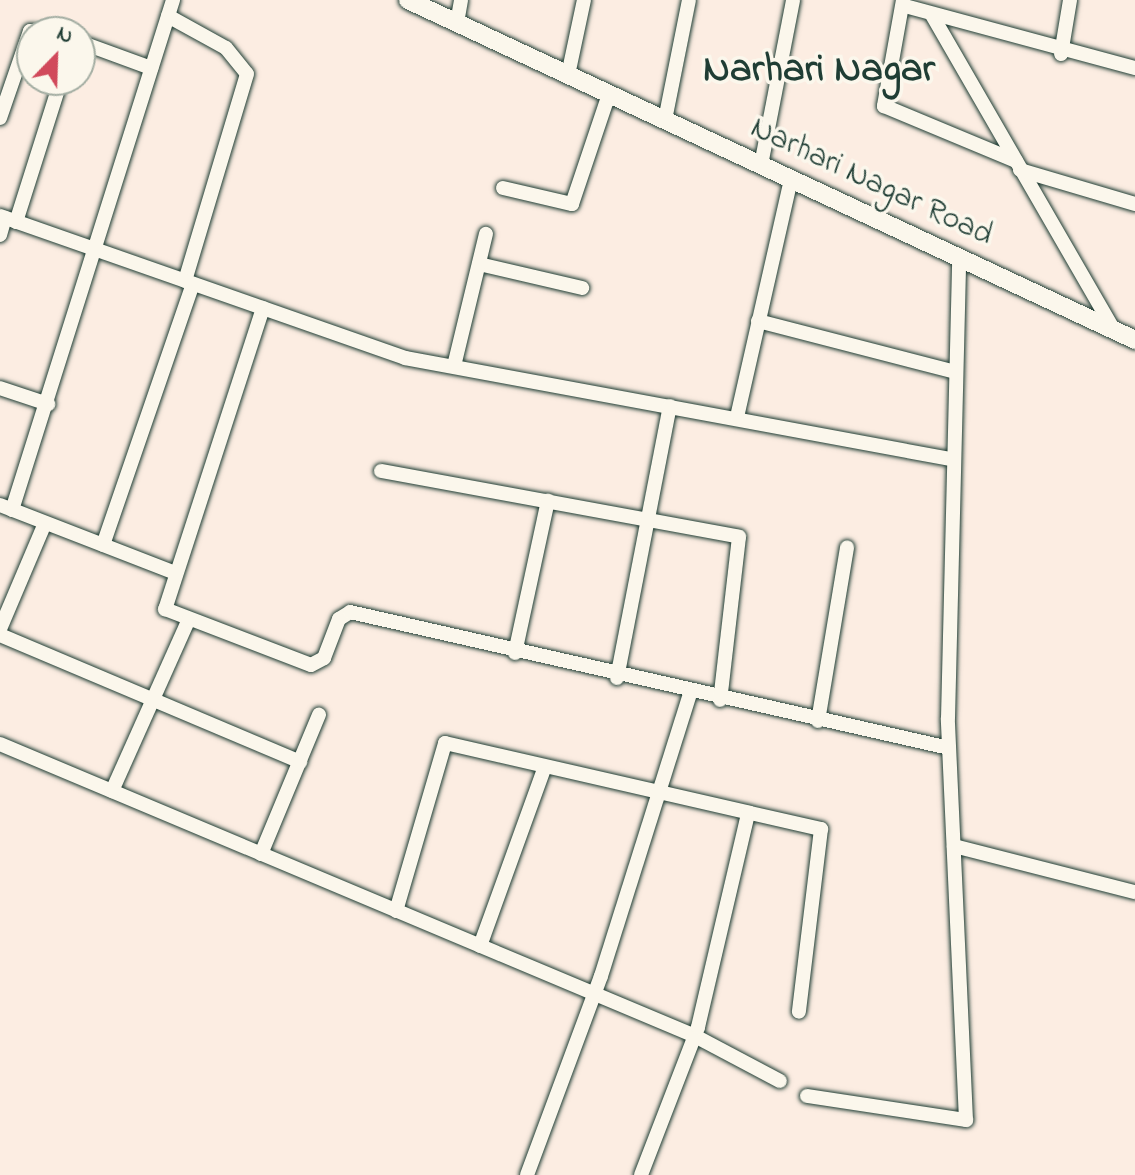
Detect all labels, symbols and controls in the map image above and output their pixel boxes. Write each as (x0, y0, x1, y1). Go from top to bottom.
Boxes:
north arrow (16, 16, 96, 96)
text: N (51, 18, 78, 53)
district label: Narhari Nagar (703, 47, 935, 95)
street label: Narhari Nagar Road (744, 110, 998, 256)

